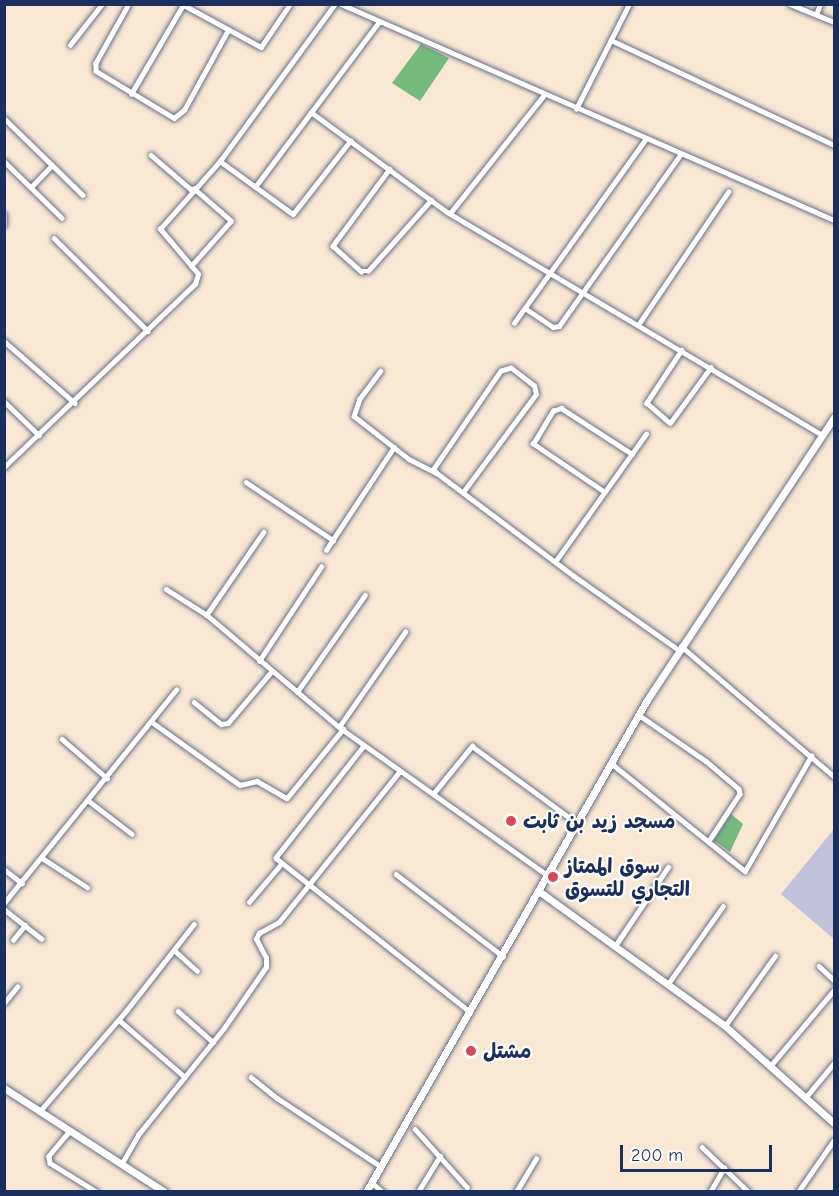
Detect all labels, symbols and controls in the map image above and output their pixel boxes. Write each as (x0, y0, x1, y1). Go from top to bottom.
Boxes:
place label: مسجد زيد بن ثابت (523, 809, 675, 833)
marker: مسجد زيد بن ثابت (504, 814, 518, 828)
place label: سوق الممتاز التجاري للتسوق (565, 854, 690, 901)
marker: سوق الممتاز التجاري للتسوق (546, 870, 560, 884)
place label: مشتل (483, 1039, 531, 1063)
marker: مشتل (464, 1044, 478, 1058)
scale bar (623, 1133, 774, 1171)
text: 200 m (631, 1145, 683, 1166)

